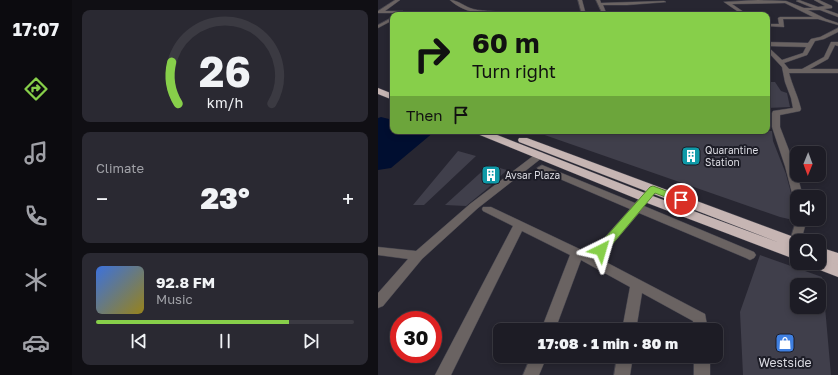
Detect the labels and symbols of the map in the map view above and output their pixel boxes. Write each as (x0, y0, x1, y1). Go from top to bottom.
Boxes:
place label: Quarantine Station (705, 144, 758, 168)
building icon: Quarantine Station (680, 145, 702, 167)
north arrow (790, 146, 826, 182)
building icon: Avsar Plaza (480, 164, 502, 186)
place label: Avsar Plaza (505, 169, 560, 181)
pin (664, 183, 698, 217)
position arrow (580, 229, 622, 271)
speed limit sign: 30 (390, 311, 442, 363)
shop icon: Westside (774, 332, 796, 354)
place label: Westside (758, 355, 812, 370)

